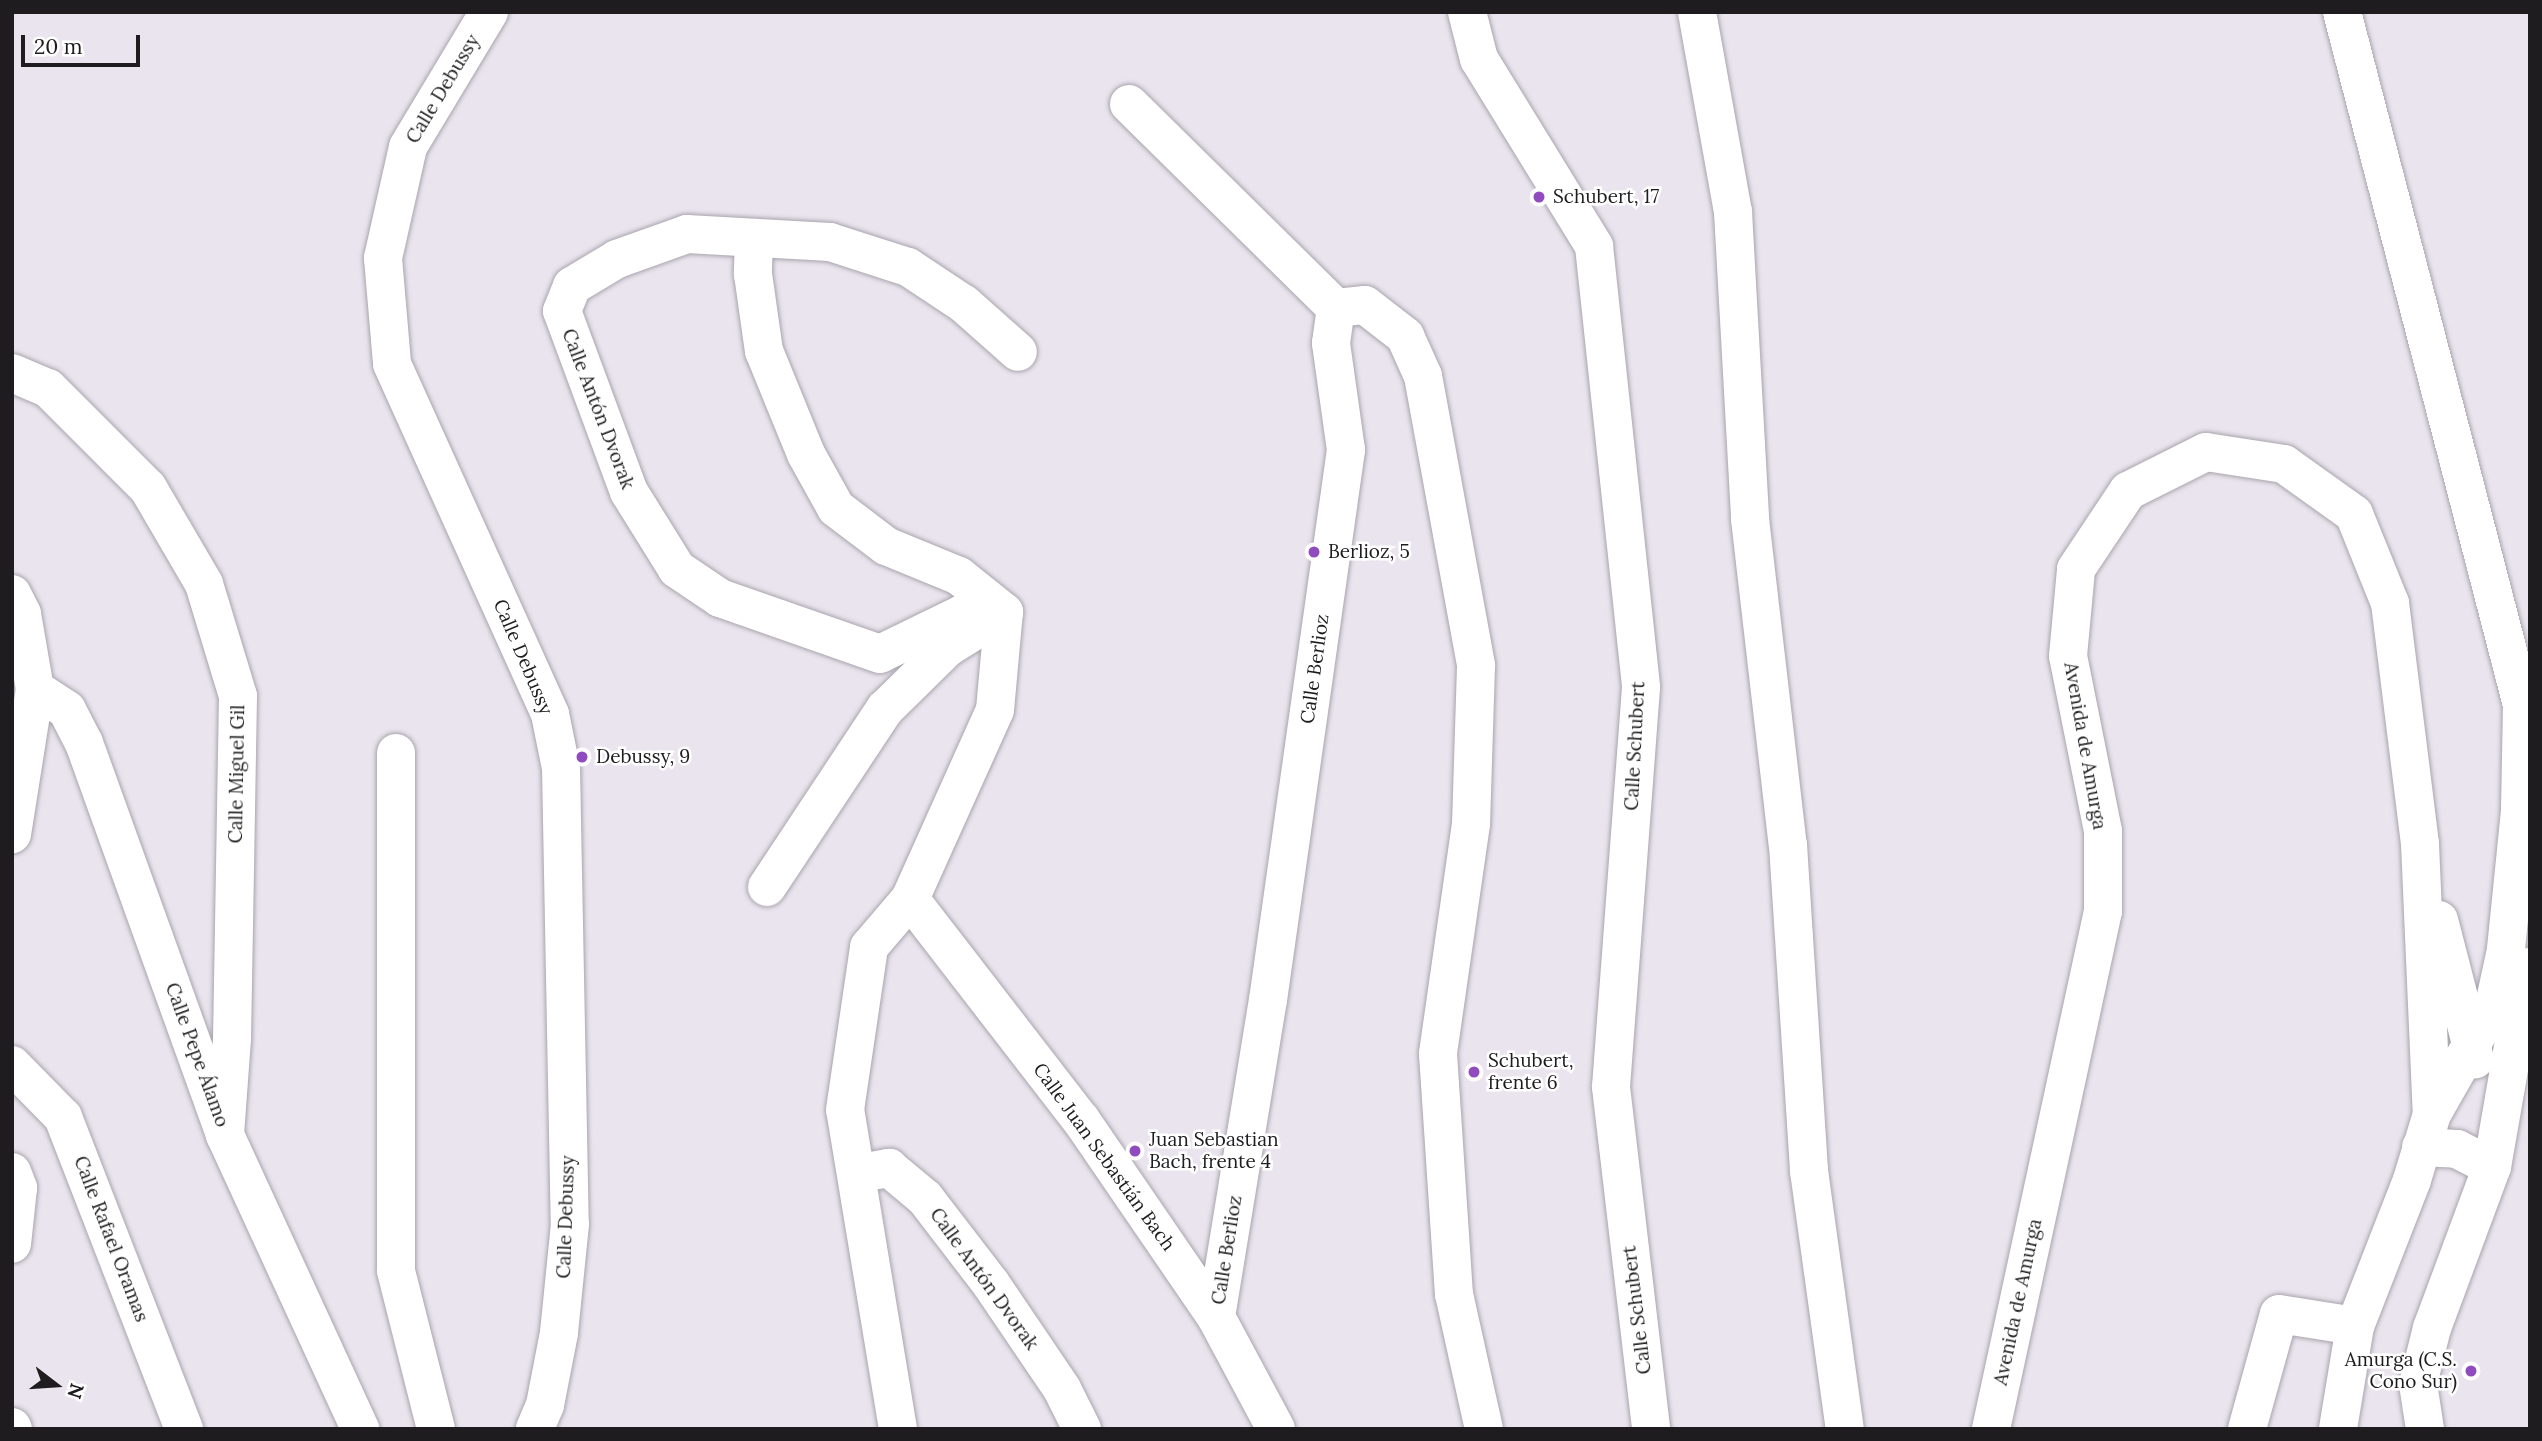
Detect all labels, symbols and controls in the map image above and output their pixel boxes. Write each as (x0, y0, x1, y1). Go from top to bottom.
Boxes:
scale bar (24, 21, 144, 65)
street label: Calle Debussy (402, 30, 484, 148)
text: 20 m (34, 33, 83, 60)
place label: Schubert, 17 (1553, 186, 1659, 208)
marker: Schubert, 17 (1531, 189, 1547, 205)
street label: Calle Antón Dvorak (557, 326, 639, 492)
place label: Berlioz, 5 (1328, 541, 1410, 563)
marker: Berlioz, 5 (1306, 544, 1322, 560)
street label: Calle Debussy (488, 596, 558, 718)
street label: Calle Berlioz (1296, 613, 1334, 725)
street label: Avenida de Amurga (2059, 660, 2111, 832)
street label: Calle Schubert (1620, 681, 1650, 811)
street label: Calle Miguel Gil (224, 704, 250, 844)
place label: Debussy, 9 (596, 746, 690, 768)
marker: Debussy, 9 (574, 749, 590, 765)
street label: Calle Pepe Álamo (160, 980, 234, 1130)
place label: Schubert, frente 6 (1488, 1050, 1573, 1094)
street label: Calle Juan Sebastián Bach (1028, 1059, 1180, 1255)
marker: Schubert, frente 6 (1466, 1064, 1482, 1080)
place label: Juan Sebastian Bach, frente 4 (1149, 1129, 1279, 1173)
marker: Juan Sebastian Bach, frente 4 (1127, 1143, 1143, 1159)
street label: Calle Rafael Oramas (69, 1153, 153, 1325)
street label: Calle Debussy (552, 1155, 580, 1279)
street label: Calle Berlioz (1207, 1194, 1247, 1306)
street label: Calle Antón Dvorak (925, 1204, 1043, 1354)
street label: Avenida de Amurga (1989, 1217, 2047, 1387)
street label: Calle Schubert (1618, 1244, 1656, 1376)
place label: Amurga (C.S. Cono Sur) (2345, 1349, 2457, 1393)
north arrow (21, 1350, 91, 1420)
marker: Amurga (C.S. Cono Sur) (2463, 1363, 2479, 1379)
text: N (62, 1381, 90, 1402)

